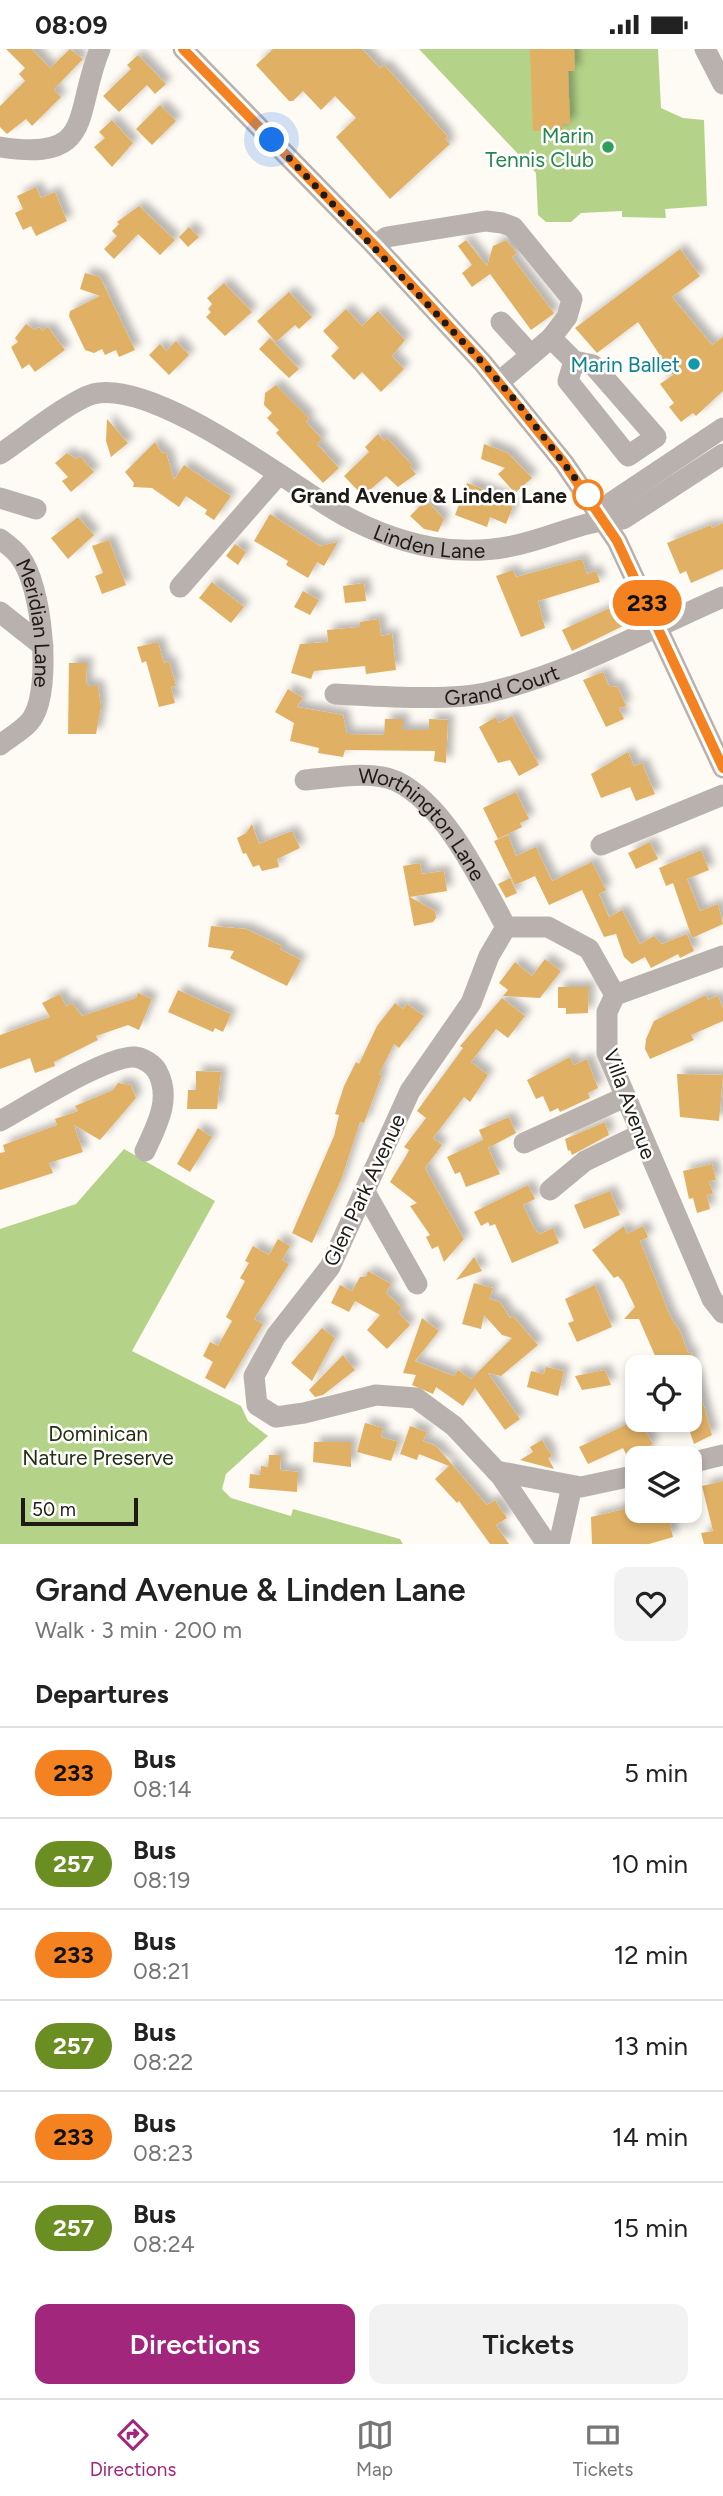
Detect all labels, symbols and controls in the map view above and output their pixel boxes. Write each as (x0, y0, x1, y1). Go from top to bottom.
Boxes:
text: 08:09 (35, 9, 108, 41)
your location (254, 122, 289, 157)
place label: Marin Tennis Club (485, 123, 594, 172)
marker: Marin Tennis Club (600, 139, 616, 155)
place label: Marin Ballet (570, 352, 680, 377)
marker: Marin Ballet (686, 356, 702, 372)
marker: Grand Avenue & Linden Lane (573, 480, 603, 510)
place label: Grand Avenue & Linden Lane (291, 483, 567, 508)
street label: Linden Lane (370, 519, 486, 563)
street label: Meridian Lane (11, 554, 56, 689)
line badge: 233 (607, 580, 687, 626)
text: 233 (627, 588, 667, 617)
street label: Grand Court (444, 659, 562, 710)
street label: Worthington Lane (358, 763, 491, 885)
street label: Villa Avenue (598, 1045, 662, 1163)
street label: Glen Park Avenue (318, 1110, 410, 1270)
map controls (625, 1355, 702, 1523)
button: locate (625, 1355, 702, 1432)
park label: Dominican Nature Preserve (22, 1421, 174, 1470)
button: layers (625, 1446, 702, 1523)
scale bar (21, 1495, 138, 1527)
text: 50 m (32, 1498, 76, 1521)
button: heart (614, 1567, 688, 1641)
text: Grand Avenue & Linden Lane (35, 1570, 466, 1609)
text: Walk · 3 min · 200 m (35, 1616, 242, 1644)
text: Departures (35, 1678, 169, 1710)
text: Bus (133, 1743, 176, 1775)
text: 5 min (624, 1757, 688, 1789)
text: 233 (53, 1758, 94, 1787)
text: 08:14 (133, 1775, 191, 1803)
text: Bus (133, 1834, 176, 1866)
text: 10 min (612, 1848, 688, 1880)
text: 257 (53, 1849, 94, 1878)
text: 08:19 (133, 1866, 190, 1894)
text: Bus (133, 1925, 176, 1957)
text: 12 min (614, 1939, 688, 1971)
text: 233 (53, 1940, 94, 1969)
text: 08:21 (133, 1957, 190, 1985)
text: Bus (133, 2016, 176, 2048)
text: 13 min (614, 2030, 688, 2062)
text: 257 (53, 2031, 94, 2060)
text: 08:22 (133, 2048, 193, 2076)
text: Bus (133, 2107, 176, 2139)
text: 14 min (612, 2121, 688, 2153)
text: 233 (53, 2122, 94, 2151)
text: 08:23 (133, 2139, 193, 2167)
text: Bus (133, 2198, 176, 2230)
text: 15 min (613, 2212, 688, 2244)
text: 257 (53, 2213, 94, 2242)
text: 08:24 (133, 2230, 195, 2258)
button: Directions (35, 2304, 355, 2384)
button: Tickets (369, 2304, 688, 2384)
tab: Directions (90, 2416, 176, 2481)
tab: Map (356, 2416, 394, 2481)
tab: Tickets (573, 2416, 633, 2481)

